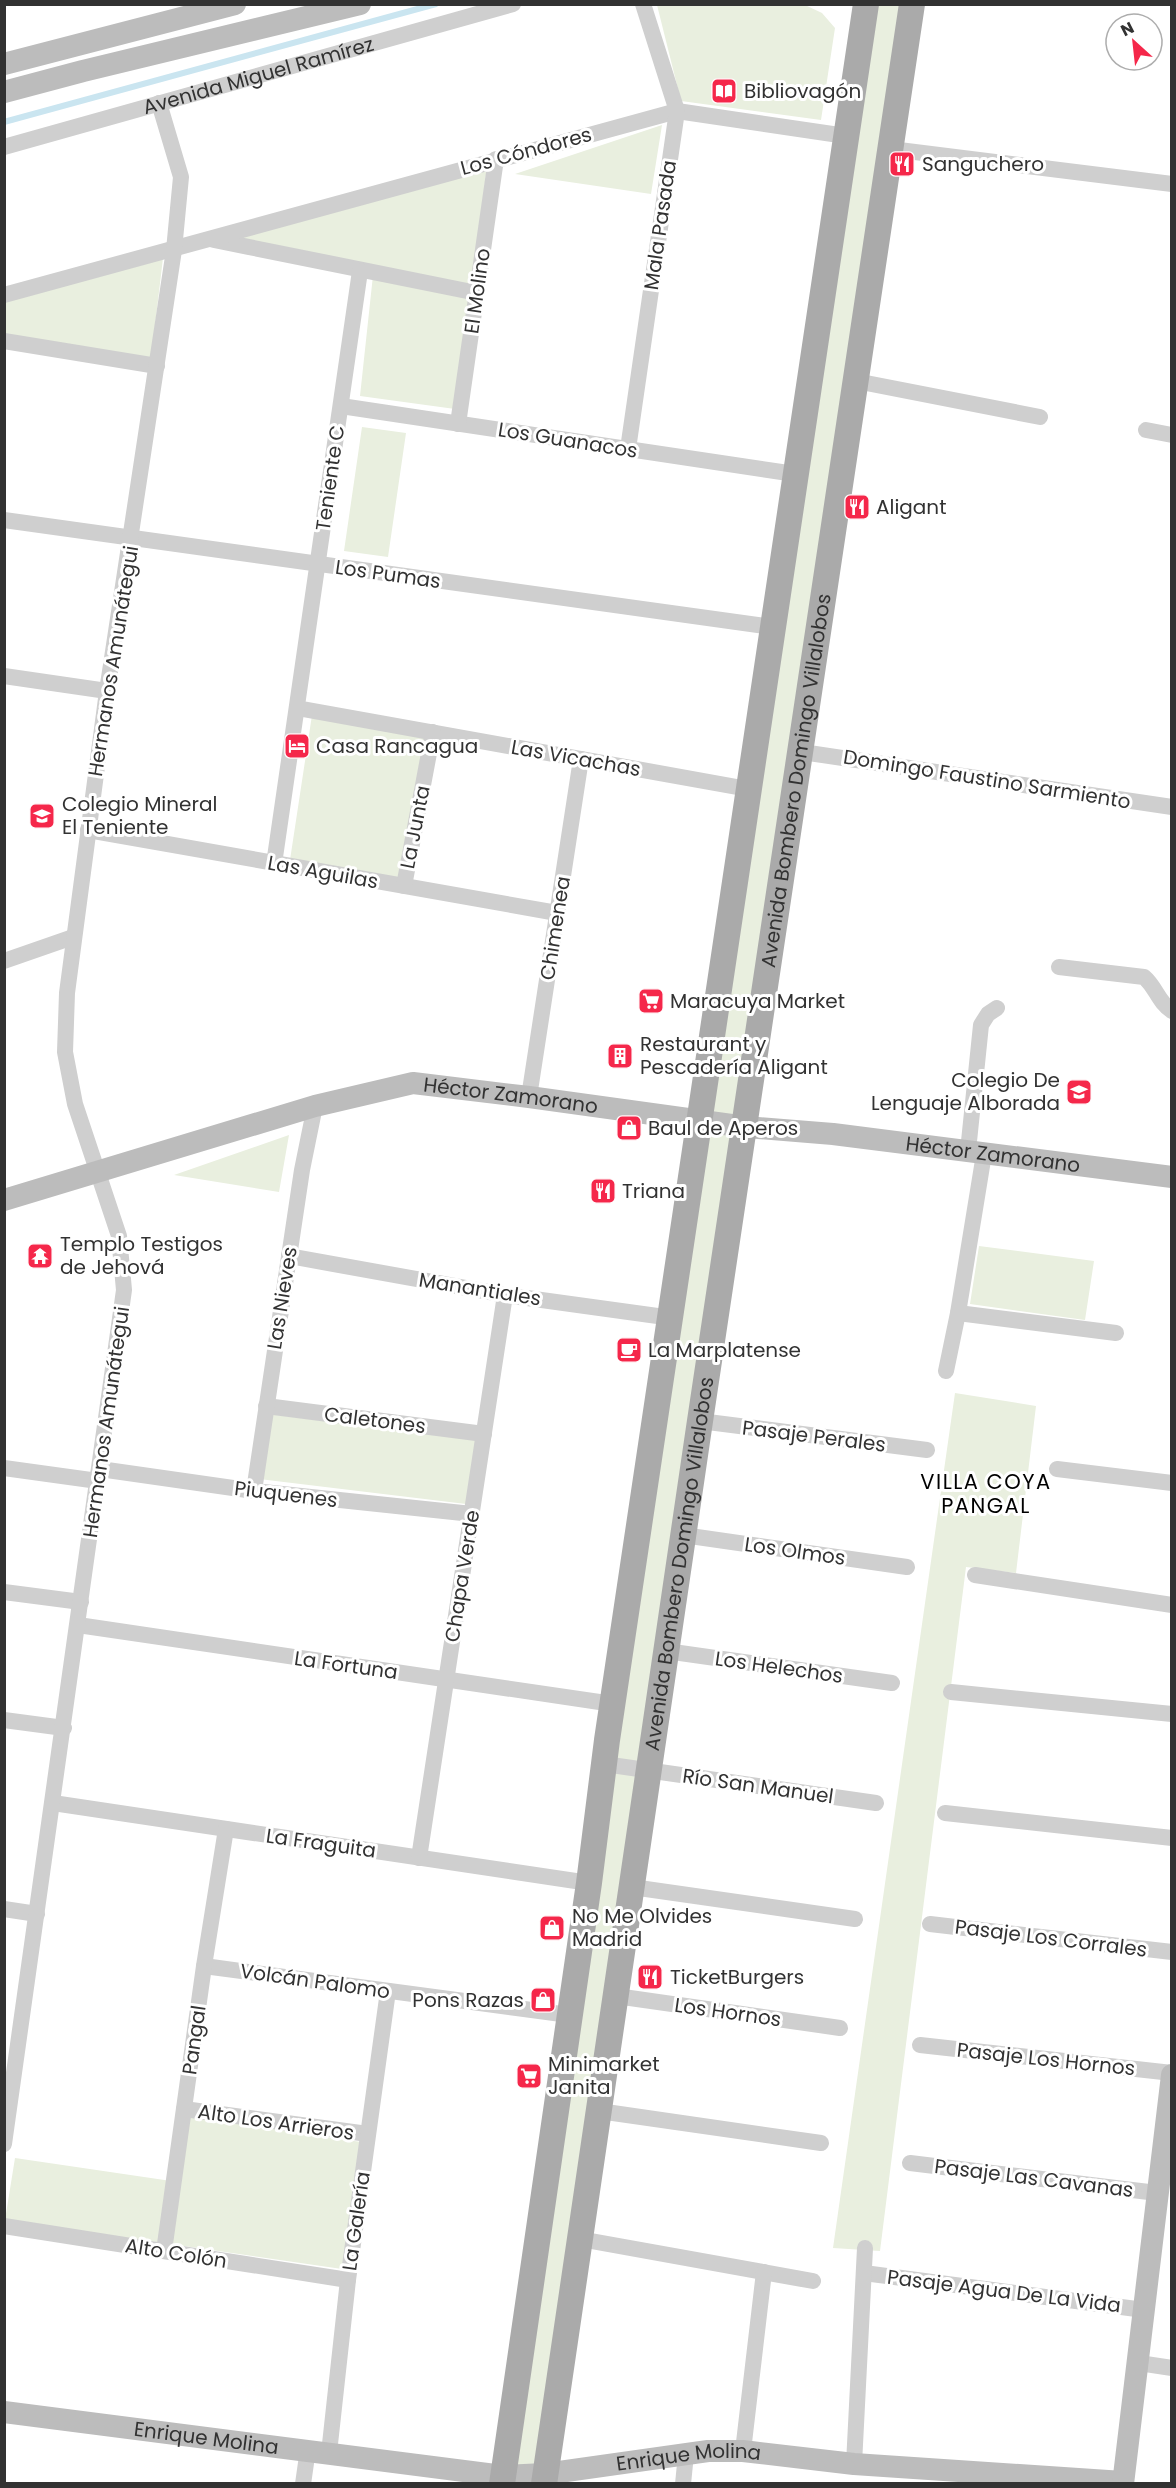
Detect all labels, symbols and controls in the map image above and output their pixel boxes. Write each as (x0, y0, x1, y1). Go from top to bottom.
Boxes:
north arrow (1104, 12, 1164, 72)
text: N (1117, 16, 1138, 42)
street label: Avenida Miguel Ramírez (139, 30, 377, 121)
library icon: Bibliovagón (709, 76, 739, 106)
place label: Bibliovagón (744, 77, 861, 105)
street label: Los Cóndores (457, 120, 595, 182)
restaurant icon: Sanguchero (887, 149, 917, 179)
place label: Sanguchero (922, 150, 1044, 178)
street label: Mala Pasada (637, 158, 683, 292)
street label: El Molino (457, 246, 497, 336)
street label: Los Guanacos (496, 415, 640, 465)
street label: Teniente C (309, 423, 351, 533)
restaurant icon: Aligant (842, 492, 872, 522)
place label: Aligant (876, 493, 946, 521)
street label: Hermanos Amunátegui (81, 544, 145, 778)
street label: Los Pumas (333, 553, 443, 595)
street label: Avenida Bombero Domingo Villalobos (754, 592, 838, 969)
hotel icon: Casa Rancagua (282, 731, 312, 761)
place label: Casa Rancagua (316, 732, 478, 760)
street label: Las Vicachas (509, 733, 643, 783)
street label: Domingo Faustino Sarmiento (841, 742, 1133, 816)
street label: La Junta (393, 783, 437, 871)
place label: Colegio Mineral El Teniente (62, 790, 217, 841)
school or university icon: Colegio Mineral El Teniente (27, 801, 57, 831)
street label: Las Aguilas (266, 849, 380, 895)
street label: Chimenea (533, 874, 577, 982)
supermarket icon: Maracuya Market (636, 986, 666, 1016)
place label: Maracuya Market (670, 987, 845, 1015)
place label: Restaurant y Pescadería Aligant (640, 1030, 828, 1081)
building icon: Restaurant y Pescadería Aligant (605, 1041, 635, 1071)
place label: Colegio De Lenguaje Alborada (871, 1066, 1060, 1117)
street label: Héctor Zamorano (422, 1070, 600, 1120)
school or university icon: Colegio De Lenguaje Alborada (1064, 1077, 1094, 1107)
shop icon: Baul de Aperos (614, 1113, 644, 1143)
place label: Baul de Aperos (648, 1114, 798, 1142)
street label: Héctor Zamorano (904, 1129, 1082, 1179)
restaurant icon: Triana (588, 1176, 618, 1206)
place label: Triana (622, 1177, 685, 1205)
place label: Templo Testigos de Jehová (60, 1230, 223, 1281)
temple icon: Templo Testigos de Jehová (25, 1241, 55, 1271)
street label: Las Nieves (260, 1245, 304, 1351)
street label: Manantiales (417, 1266, 543, 1312)
street label: Hermanos Amunátegui (76, 1305, 136, 1539)
cafe icon: La Marplatense (614, 1335, 644, 1365)
place label: La Marplatense (648, 1336, 801, 1364)
street label: Avenida Bombero Domingo Villalobos (638, 1375, 720, 1753)
street label: Caletones (323, 1400, 427, 1440)
street label: Pasaje Perales (741, 1413, 887, 1459)
district label: VILLA COYA PANGAL (920, 1467, 1052, 1520)
street label: Piuquenes (233, 1474, 339, 1514)
street label: Chapa Verde (438, 1508, 486, 1644)
street label: Los Olmos (743, 1530, 847, 1572)
street label: La Fortuna (292, 1644, 400, 1686)
street label: Los Helechos (713, 1644, 845, 1690)
street label: Río San Manuel (681, 1762, 835, 1810)
street label: La Fraguita (264, 1821, 378, 1865)
place label: No Me Olvides Madrid (572, 1902, 712, 1953)
street label: Pasaje Los Corrales (953, 1912, 1149, 1964)
shop icon: No Me Olvides Madrid (537, 1913, 567, 1943)
street label: Volcán Palomo (238, 1957, 392, 2005)
restaurant icon: TicketBurgers (635, 1962, 665, 1992)
place label: TicketBurgers (670, 1963, 804, 1991)
shop icon: Pons Razas (528, 1985, 558, 2015)
place label: Pons Razas (412, 1986, 524, 2014)
street label: Los Hornos (673, 1991, 783, 2033)
street label: Pangal (175, 2003, 213, 2077)
street label: Pasaje Los Hornos (955, 2036, 1137, 2082)
place label: Minimarket Janita (548, 2050, 659, 2101)
supermarket icon: Minimarket Janita (514, 2061, 544, 2091)
street label: Alto Los Arrieros (196, 2097, 356, 2147)
street label: Pasaje Las Cavanas (933, 2152, 1135, 2204)
street label: La Galería (335, 2170, 377, 2272)
street label: Alto Colón (123, 2231, 229, 2275)
street label: Pasaje Agua De La Vida (886, 2263, 1122, 2319)
street label: Enrique Molina (132, 2415, 280, 2461)
street label: Enrique Molina (614, 2437, 763, 2478)

